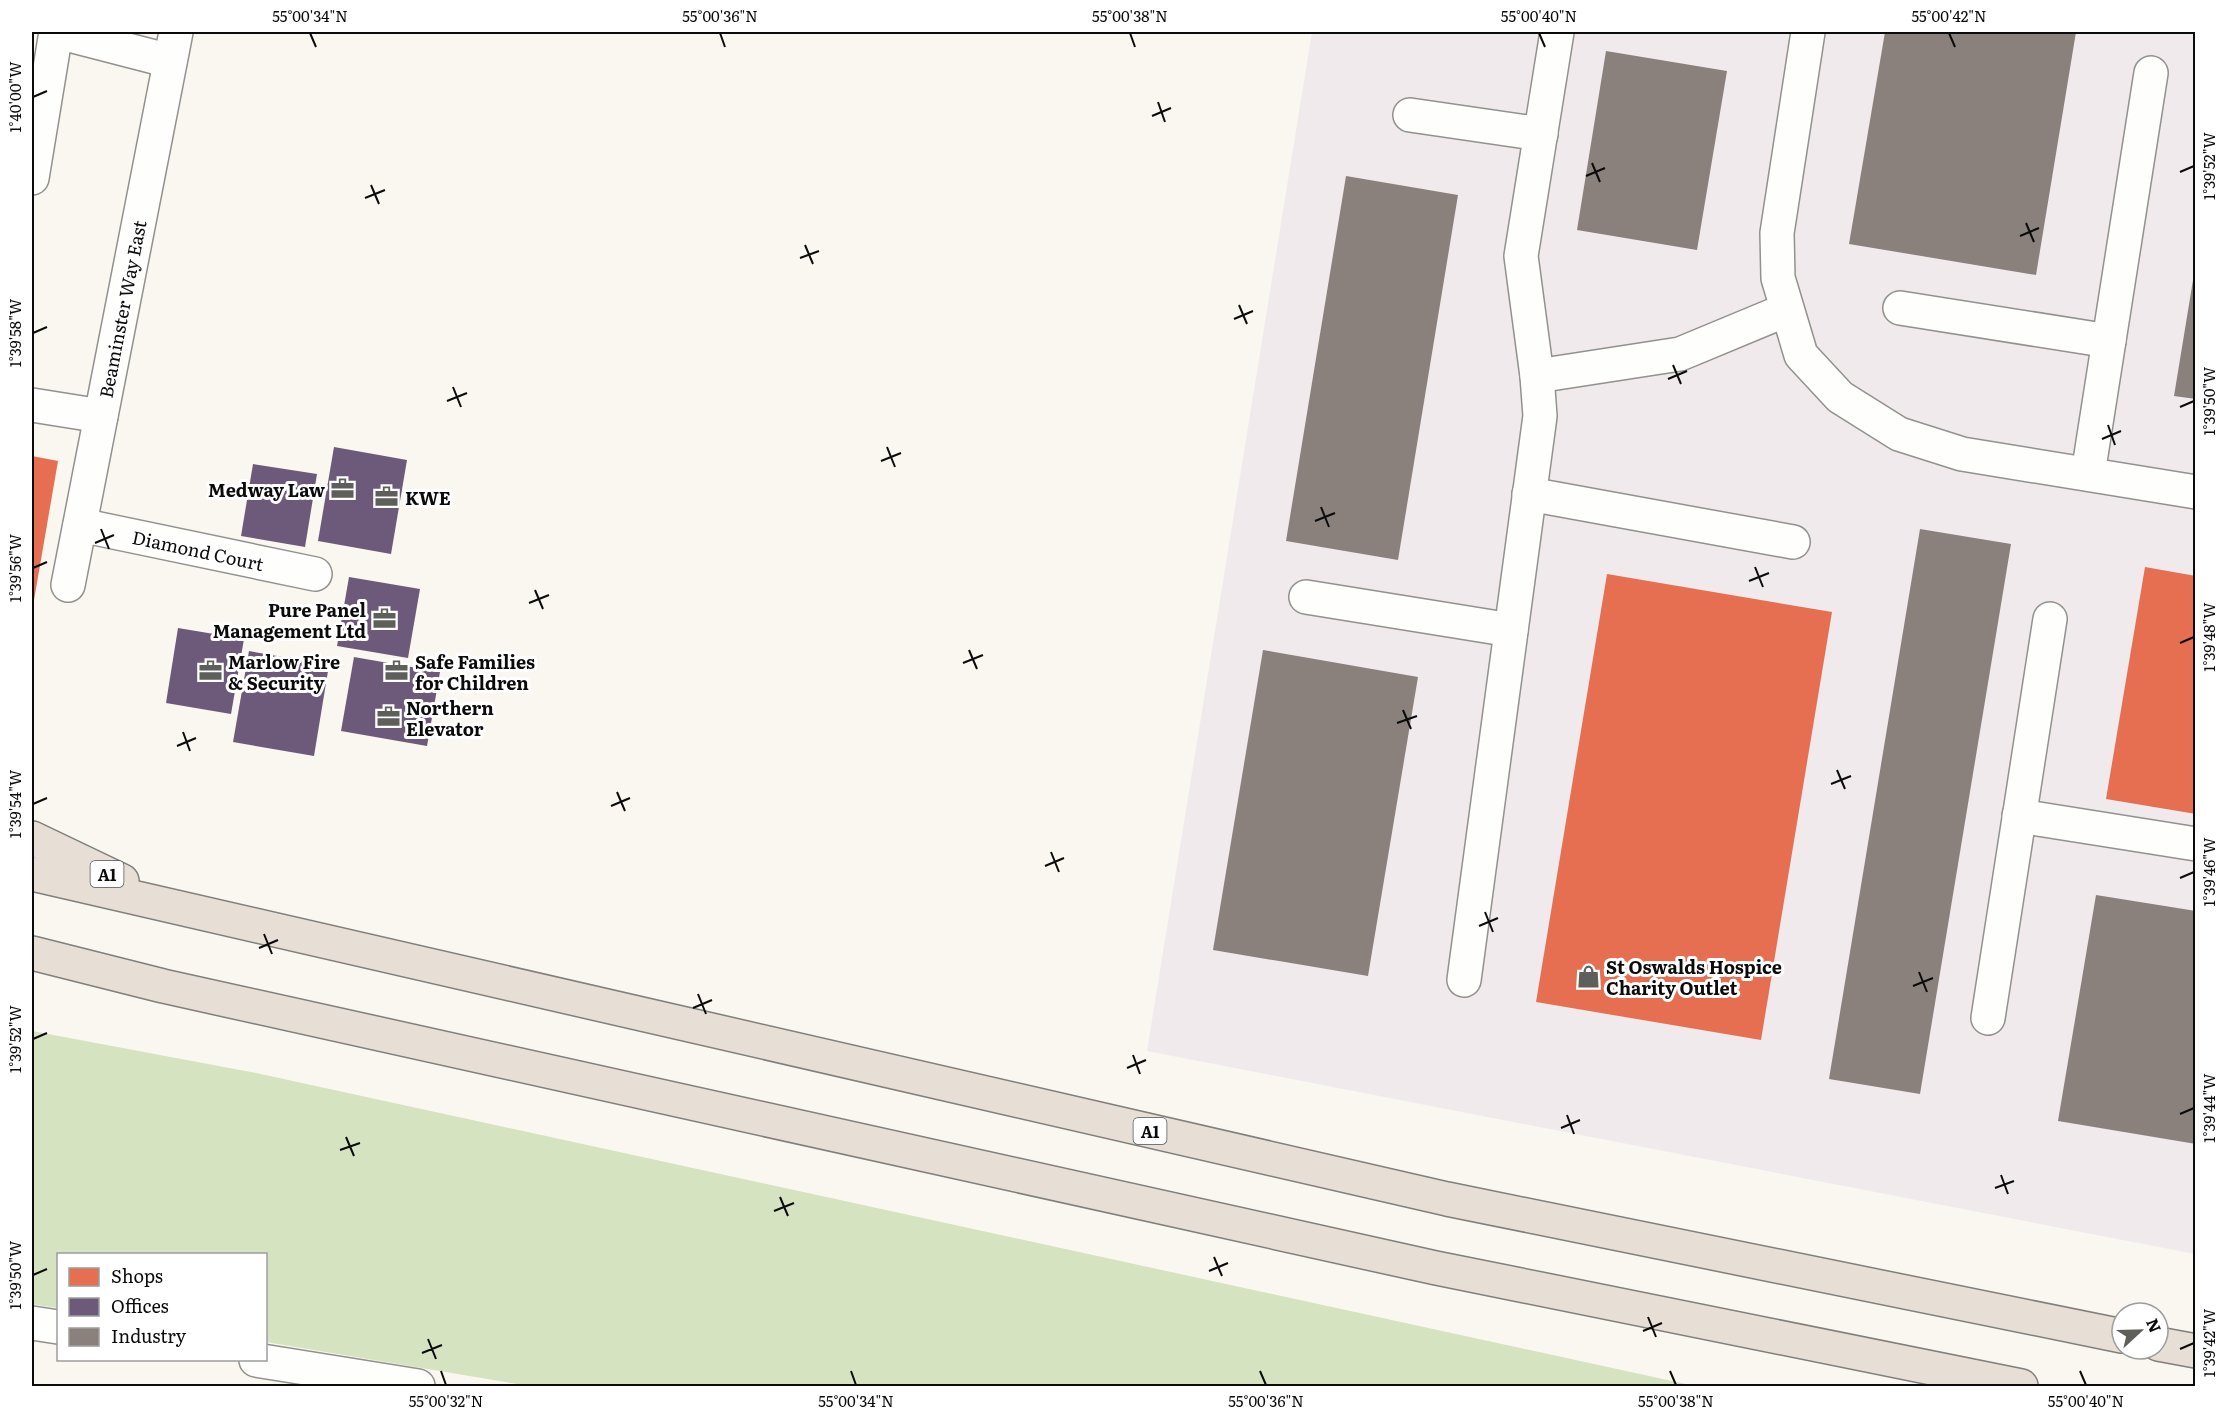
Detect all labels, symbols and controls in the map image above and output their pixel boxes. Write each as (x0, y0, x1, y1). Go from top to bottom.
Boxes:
text: 55°00'34"N (272, 4, 348, 27)
text: 55°00'36"N (682, 4, 758, 27)
text: 55°00'38"N (1092, 4, 1168, 27)
text: 55°00'40"N (1501, 4, 1577, 27)
text: 55°00'42"N (1911, 4, 1987, 27)
text: 1°40'00"W (3, 61, 26, 133)
text: 1°39'52"W (2197, 131, 2220, 200)
street label: Beaminster Way East (92, 217, 153, 400)
text: 1°39'58"W (3, 298, 26, 367)
text: 1°39'50"W (2197, 366, 2220, 436)
place label: Medway Law (208, 476, 326, 503)
office icon: Medway Law (330, 476, 356, 502)
office icon: KWE (374, 484, 400, 510)
place label: KWE (405, 484, 451, 511)
street label: Diamond Court (130, 523, 267, 577)
text: 1°39'56"W (3, 533, 26, 602)
place label: Pure Panel Management Ltd (213, 596, 366, 644)
text: 1°39'48"W (2197, 602, 2220, 672)
office icon: Pure Panel Management Ltd (371, 606, 397, 632)
place label: Marlow Fire & Security (228, 648, 340, 696)
place label: Safe Families for Children (415, 648, 535, 696)
office icon: Marlow Fire & Security (197, 658, 223, 684)
office icon: Safe Families for Children (384, 658, 410, 684)
place label: Northern Elevator (406, 694, 494, 742)
office icon: Northern Elevator (375, 704, 401, 730)
text: 1°39'54"W (3, 769, 26, 838)
text: 1°39'46"W (2197, 837, 2220, 907)
road number: A1 (90, 861, 124, 887)
place label: St Oswalds Hospice Charity Outlet (1606, 953, 1782, 1001)
shop icon: St Oswalds Hospice Charity Outlet (1575, 963, 1601, 989)
text: 1°39'52"W (3, 1004, 26, 1073)
text: 1°39'44"W (2197, 1073, 2220, 1143)
road number: A1 (1134, 1118, 1166, 1144)
text: 1°39'50"W (3, 1240, 26, 1310)
legend (57, 1253, 267, 1361)
text: Shops (111, 1262, 163, 1289)
text: Offices (111, 1292, 169, 1319)
north arrow (2110, 1301, 2170, 1361)
text: 1°39'42"W (2197, 1308, 2220, 1377)
text: N (2141, 1314, 2168, 1336)
text: Industry (111, 1322, 187, 1349)
text: 55°00'32"N (409, 1389, 483, 1412)
text: 55°00'34"N (818, 1389, 894, 1412)
text: 55°00'36"N (1228, 1389, 1304, 1412)
text: 55°00'38"N (1638, 1389, 1714, 1412)
text: 55°00'40"N (2048, 1389, 2124, 1412)

